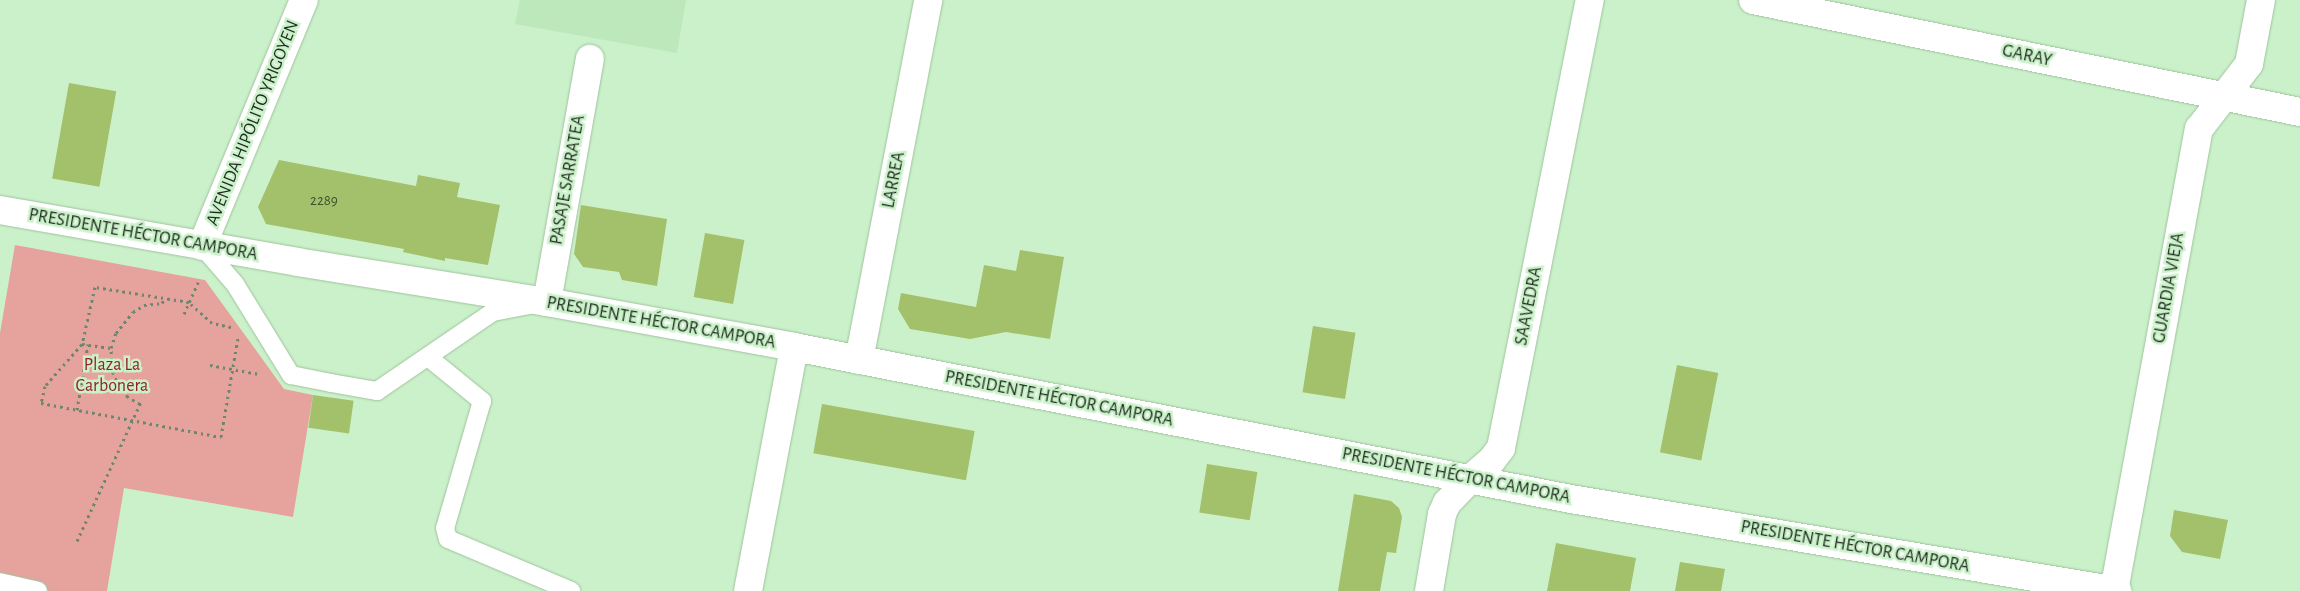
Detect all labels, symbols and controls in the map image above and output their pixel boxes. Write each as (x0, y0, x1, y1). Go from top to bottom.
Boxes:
street label: AVENIDA HIPÓLITO YRIGOYEN (202, 17, 304, 229)
street label: GARAY (2000, 40, 2054, 72)
street label: PASAJE SARRATEA (546, 114, 590, 246)
street label: LARREA (878, 150, 910, 210)
house number: 2289 (310, 192, 338, 210)
street label: PRESIDENTE HÉCTOR CAMPORA (27, 204, 259, 266)
street label: GUARDIA VIEJA (2149, 231, 2189, 345)
street label: SAAVEDRA (1511, 265, 1547, 347)
street label: PRESIDENTE HÉCTOR CAMPORA (545, 292, 777, 354)
park label: Plaza La Carbonera (76, 355, 148, 398)
street label: PRESIDENTE HÉCTOR CAMPORA (943, 366, 1175, 432)
street label: PRESIDENTE HÉCTOR CAMPORA (1340, 443, 1572, 509)
street label: PRESIDENTE HÉCTOR CAMPORA (1739, 516, 1971, 578)

